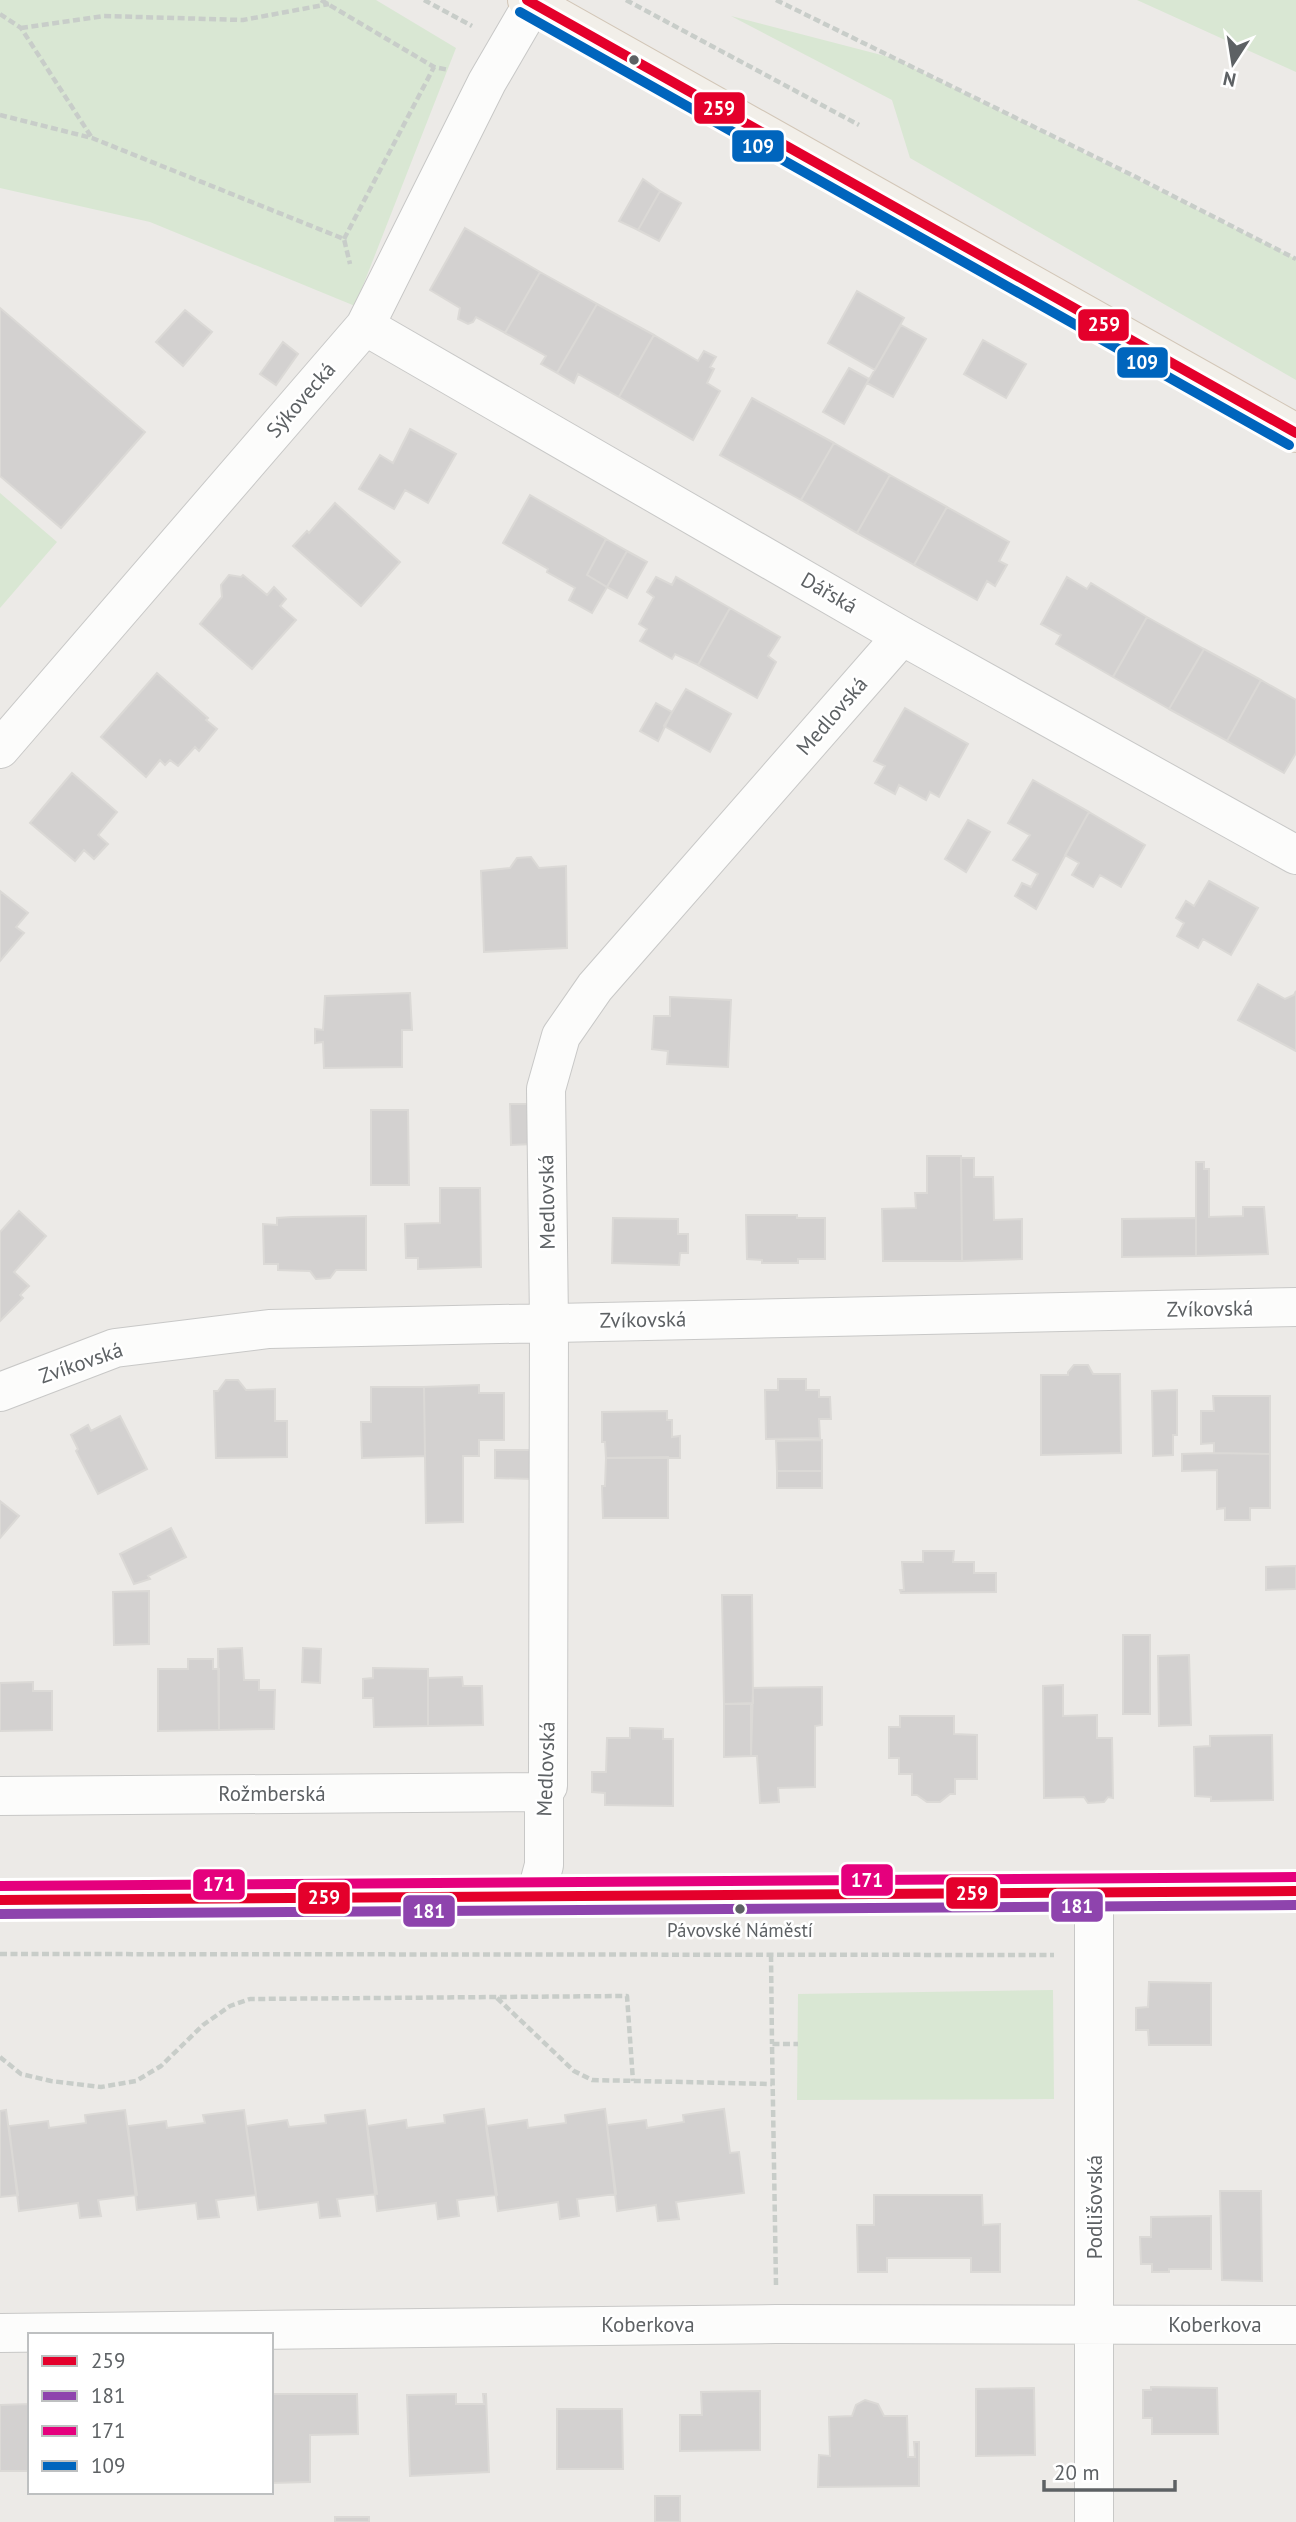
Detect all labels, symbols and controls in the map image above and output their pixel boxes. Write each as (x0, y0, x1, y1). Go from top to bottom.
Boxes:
north arrow (1198, 28, 1268, 98)
unlabelled marker (627, 53, 641, 67)
text: N (1221, 67, 1238, 93)
line badge: 259 (693, 91, 746, 125)
text: 259 (703, 96, 735, 120)
line badge: 109 (731, 129, 785, 163)
text: 109 (742, 134, 774, 158)
line badge: 259 (1077, 308, 1130, 342)
text: 259 (1088, 312, 1120, 336)
line badge: 109 (1116, 346, 1169, 379)
text: 109 (1126, 350, 1158, 374)
street label: Sýkovecká (260, 356, 341, 443)
street label: Dářská (796, 566, 862, 619)
street label: Medlovská (790, 671, 873, 760)
street label: Medlovská (532, 1154, 561, 1250)
street label: Zvíkovská (1166, 1294, 1254, 1323)
street label: Zvíkovská (599, 1305, 687, 1334)
street label: Zvíkovská (35, 1336, 126, 1389)
street label: Medlovská (530, 1721, 561, 1817)
street label: Rožmberská (218, 1780, 326, 1807)
line badge: 171 (840, 1863, 894, 1897)
line badge: 171 (192, 1868, 246, 1901)
text: 171 (851, 1868, 883, 1892)
text: 171 (203, 1872, 235, 1896)
line badge: 259 (945, 1876, 999, 1910)
line badge: 259 (297, 1881, 351, 1915)
text: 259 (956, 1881, 988, 1905)
text: 259 (308, 1885, 340, 1909)
line badge: 181 (1050, 1890, 1104, 1923)
line badge: 181 (402, 1894, 456, 1928)
text: 181 (1061, 1894, 1093, 1918)
text: 181 (413, 1899, 445, 1923)
marker: Pávovské Náměstí (733, 1902, 747, 1916)
place label: Pávovské Náměstí (667, 1918, 813, 1942)
street label: Podlišovská (1081, 2155, 1108, 2259)
street label: Koberkova (601, 2311, 695, 2338)
street label: Koberkova (1168, 2311, 1262, 2338)
legend (28, 2333, 273, 2494)
text: 259 (91, 2347, 125, 2374)
text: 181 (91, 2382, 125, 2409)
text: 171 (91, 2417, 125, 2444)
scale bar (1044, 2448, 1175, 2492)
text: 109 (91, 2452, 125, 2479)
text: 20 m (1054, 2459, 1100, 2486)

